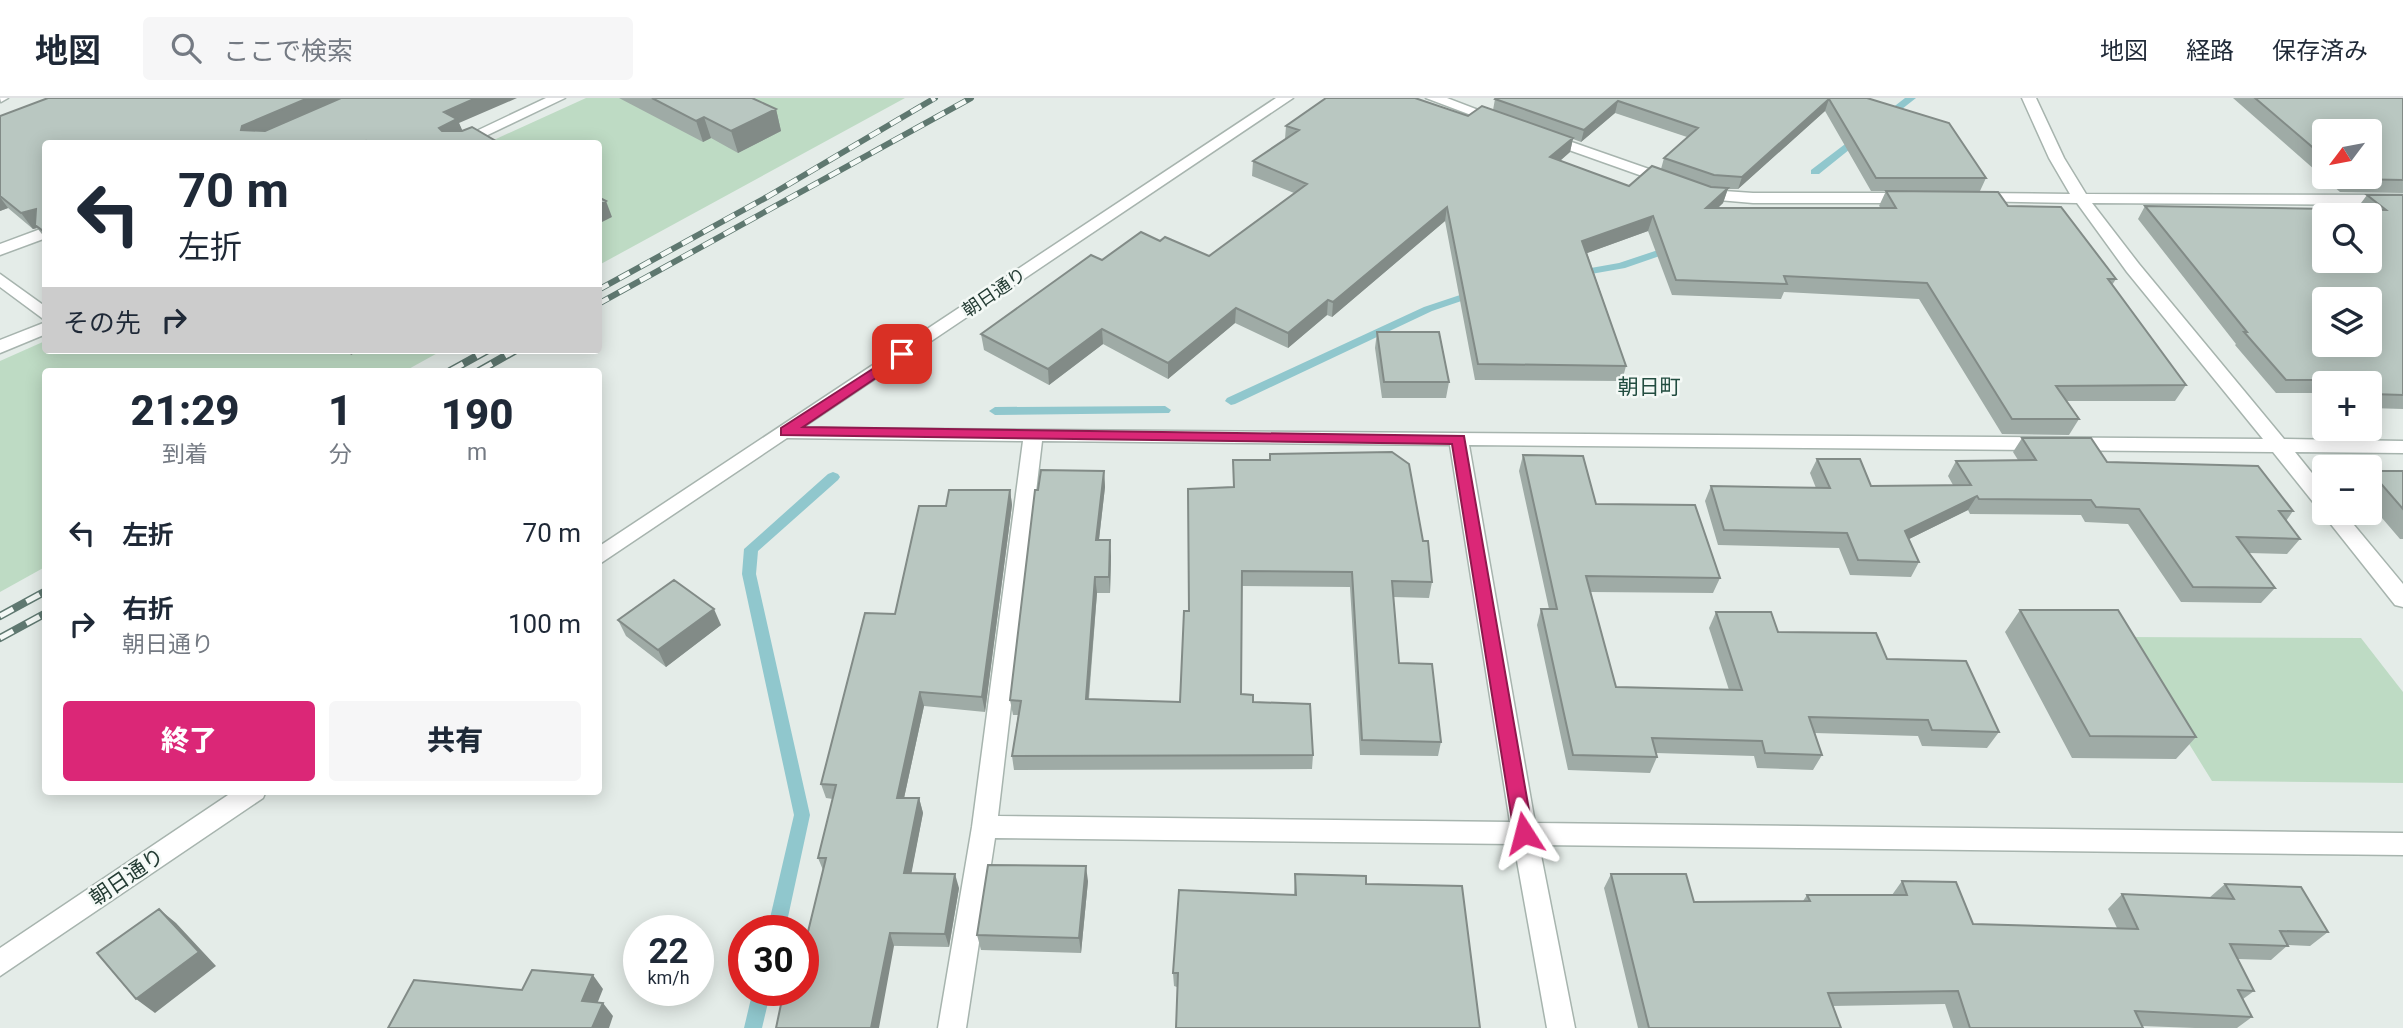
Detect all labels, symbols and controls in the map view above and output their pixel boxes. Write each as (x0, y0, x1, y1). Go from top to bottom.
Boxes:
search box (143, 17, 633, 80)
icon: search (167, 29, 205, 67)
text: 地図 (35, 31, 101, 70)
text: ここで検索 (223, 36, 353, 66)
text: 地図 (2100, 37, 2148, 65)
text: 経路 (2186, 37, 2234, 65)
text: 保存済み (2272, 37, 2368, 65)
north arrow (2312, 119, 2382, 189)
map controls (2312, 119, 2382, 525)
text: 70 m (178, 162, 289, 219)
icon: left (63, 168, 154, 259)
button: search (2312, 203, 2382, 273)
text: 左折 (178, 228, 242, 266)
street label: 朝日通り (958, 263, 1030, 321)
button: layers (2312, 287, 2382, 357)
icon: right (155, 301, 193, 339)
text: その先 (63, 308, 141, 338)
pin (872, 324, 932, 384)
icon: arrive (883, 335, 921, 373)
button: + (2312, 371, 2382, 441)
district label: 朝日町 (1618, 375, 1681, 399)
text: 21:29 (130, 386, 240, 435)
text: 1 (328, 386, 352, 435)
text: 190 (441, 390, 513, 439)
text: m (467, 439, 487, 466)
text: 到着 (162, 441, 208, 468)
text: 分 (329, 441, 352, 468)
button: − (2312, 455, 2382, 525)
icon: left (63, 514, 101, 552)
text: 70 m (523, 518, 581, 548)
text: 左折 (122, 520, 174, 550)
text: 右折 (122, 594, 174, 624)
icon: right (63, 605, 101, 643)
text: 100 m (508, 609, 581, 639)
text: 朝日通り (122, 631, 214, 658)
button: 終了 (63, 701, 315, 781)
button: 共有 (329, 701, 581, 781)
position arrow (1487, 796, 1561, 870)
street label: 朝日通り (85, 844, 169, 910)
speed limit sign: 30 (728, 915, 819, 1006)
text: 22 (648, 931, 689, 972)
text: km/h (647, 967, 690, 988)

